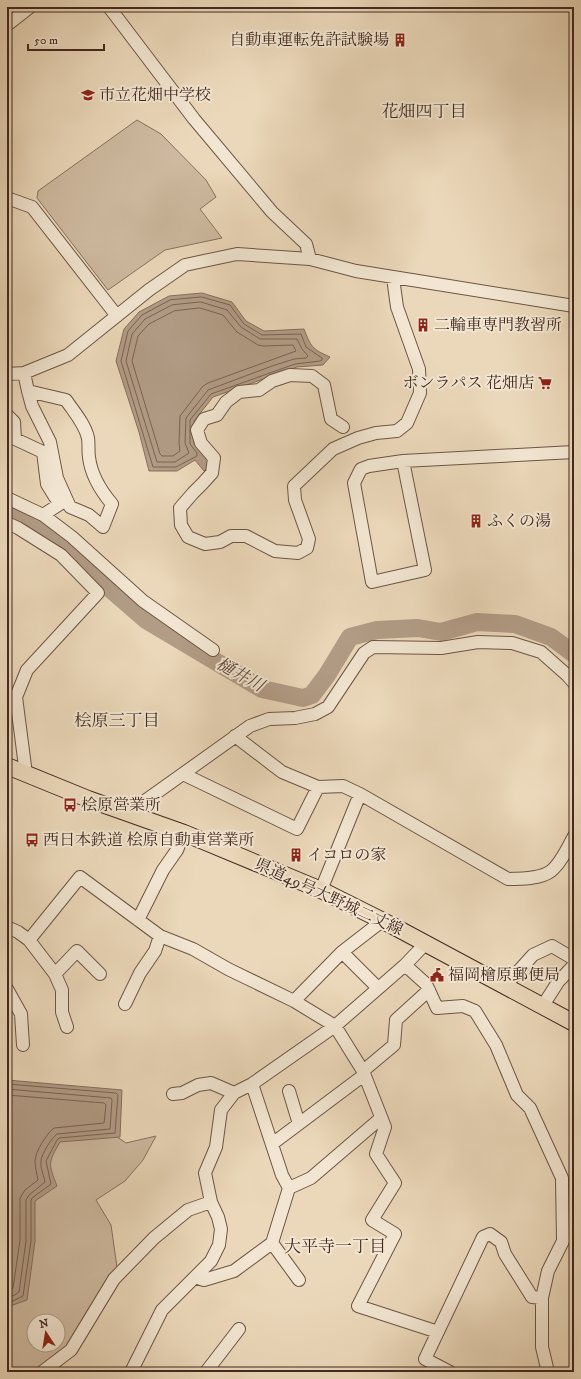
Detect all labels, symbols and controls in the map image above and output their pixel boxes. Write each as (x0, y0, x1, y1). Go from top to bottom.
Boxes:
scale bar (28, 26, 104, 52)
place label: 自動車運転免許試験場 (229, 30, 389, 50)
building icon: 自動車運転免許試験場 (392, 32, 408, 48)
text: 50 m (34, 33, 58, 48)
place label: 市立花畑中学校 (99, 85, 211, 105)
school or university icon: 市立花畑中学校 (80, 87, 96, 103)
district label: 花畑四丁目 (382, 101, 467, 123)
place label: 二輪車専門教習所 (434, 315, 562, 335)
building icon: 二輪車専門教習所 (415, 317, 431, 333)
place label: ボンラパス 花畑店 (403, 373, 534, 393)
supermarket icon: ボンラパス 花畑店 (537, 375, 553, 391)
place label: ふくの湯 (487, 511, 551, 531)
building icon: ふくの湯 (468, 513, 484, 529)
water label: 樋井川 (212, 653, 269, 698)
district label: 桧原三丁目 (75, 710, 160, 732)
place label: 桧原営業所 (81, 795, 161, 815)
bus stop icon: 桧原営業所 (62, 797, 78, 813)
place label: 西日本鉄道 桧原自動車営業所 (43, 830, 254, 850)
bus stop icon: 西日本鉄道 桧原自動車営業所 (24, 832, 40, 848)
place label: イコロの家 (307, 845, 386, 865)
building icon: イコロの家 (288, 847, 304, 863)
street label: 県道49号大野城二丈線 (252, 854, 406, 940)
place label: 福岡檜原郵便局 (448, 965, 560, 985)
public building icon: 福岡檜原郵便局 (429, 967, 445, 983)
district label: 大平寺一丁目 (284, 1236, 386, 1258)
north arrow (26, 1313, 66, 1353)
text: N (38, 1316, 50, 1332)

